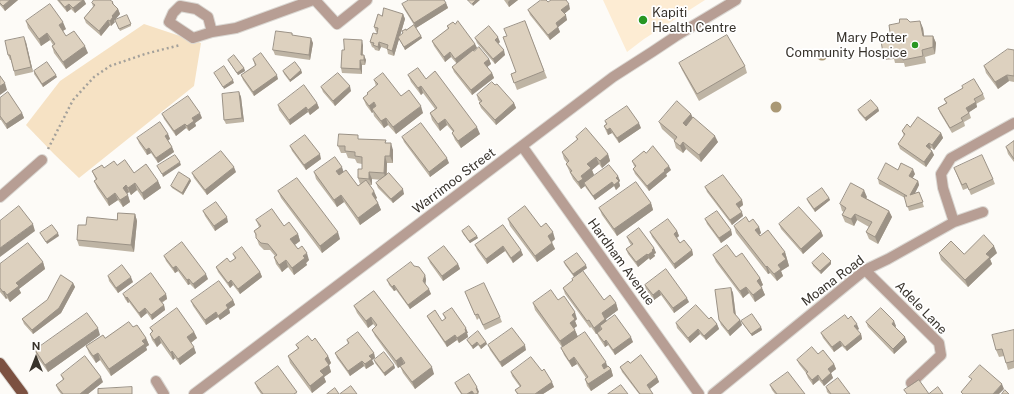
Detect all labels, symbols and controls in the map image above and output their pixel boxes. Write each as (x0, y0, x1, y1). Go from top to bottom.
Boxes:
place label: Kapiti Health Centre (652, 5, 736, 36)
marker: Kapiti Health Centre (637, 14, 649, 26)
place label: Mary Potter Community Hospice (786, 30, 907, 61)
marker: Mary Potter Community Hospice (910, 40, 920, 50)
street label: Warrimoo Street (410, 145, 498, 217)
street label: Hardham Avenue (584, 215, 658, 309)
street label: Moana Road (799, 252, 867, 310)
street label: Adele Lane (892, 278, 950, 338)
north arrow (16, 338, 56, 378)
text: N (32, 340, 40, 352)

